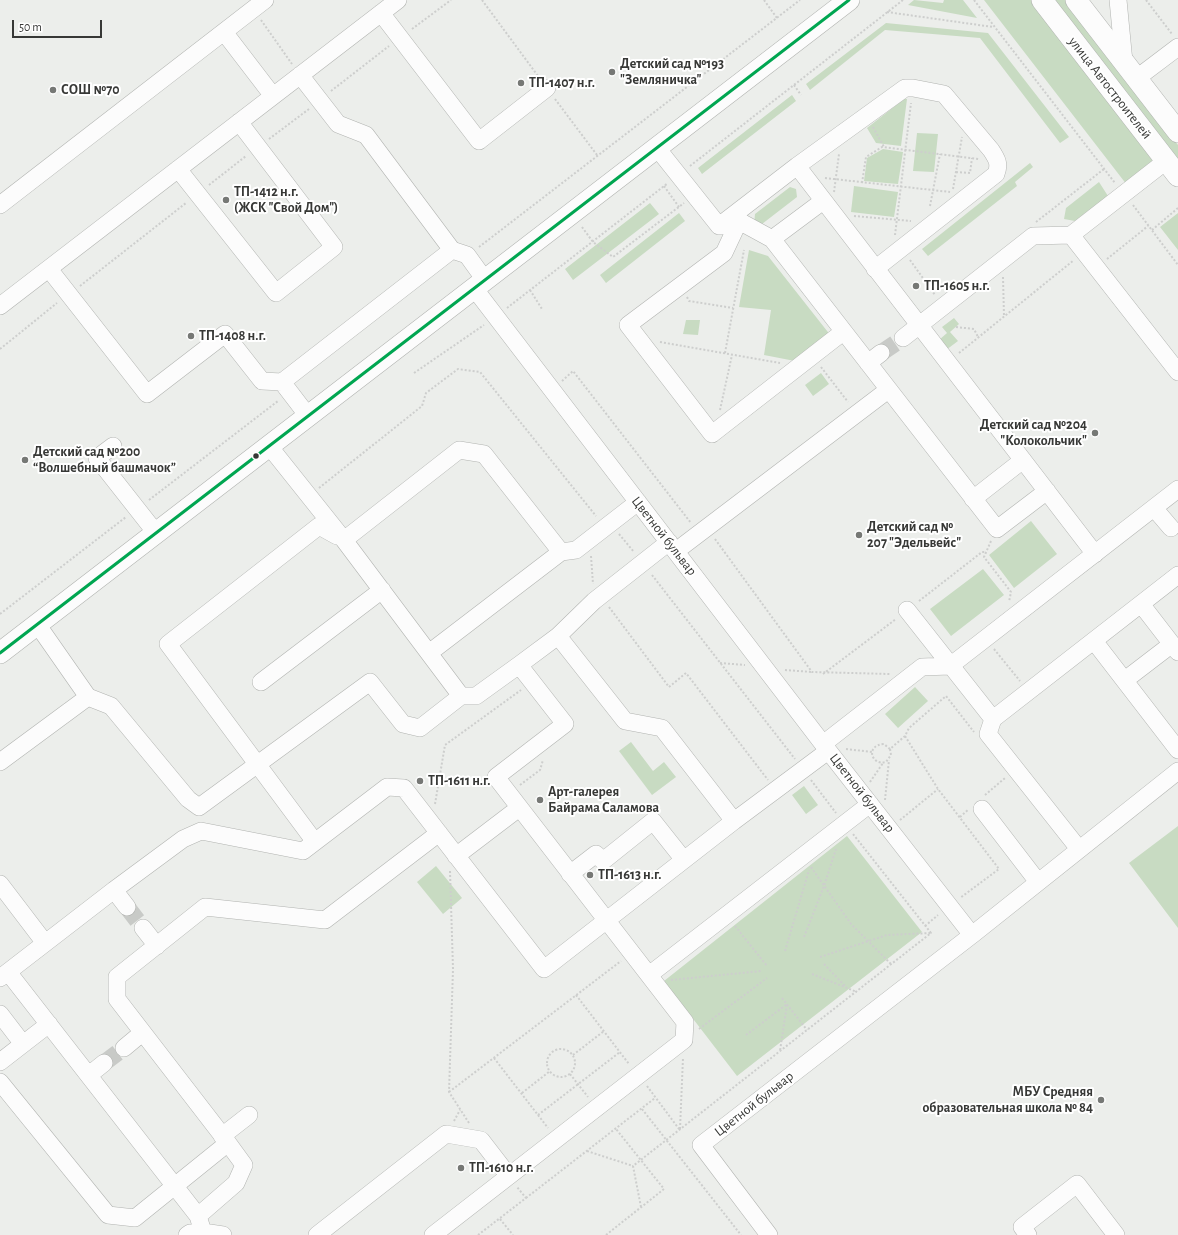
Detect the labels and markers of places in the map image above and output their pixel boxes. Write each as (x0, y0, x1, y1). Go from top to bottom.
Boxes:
place label: Детский сад №193 "Земляничка" (620, 56, 724, 88)
marker: Детский сад №193 "Земляничка" (607, 67, 617, 77)
place label: ТП-1407 н.г. (529, 75, 595, 91)
marker: ТП-1407 н.г. (516, 78, 526, 88)
place label: СОШ №70 (61, 82, 120, 98)
marker: СОШ №70 (48, 85, 58, 95)
place label: ТП-1412 н.г. (ЖСК "Свой Дом") (234, 184, 338, 216)
marker: ТП-1412 н.г. (ЖСК "Свой Дом") (221, 195, 231, 205)
place label: ТП-1605 н.г. (924, 278, 990, 294)
marker: ТП-1605 н.г. (911, 281, 921, 291)
place label: ТП-1408 н.г. (199, 328, 266, 344)
marker: ТП-1408 н.г. (186, 331, 196, 341)
place label: Детский сад №204 "Колокольчик" (980, 417, 1087, 450)
marker: Детский сад №204 "Колокольчик" (1090, 428, 1100, 438)
place label: Детский сад №200 “Волшебный башмачок” (33, 444, 176, 476)
unlabelled marker (251, 451, 261, 461)
marker: Детский сад №200 “Волшебный башмачок” (20, 455, 30, 465)
place label: Детский сад № 207 "Эдельвейс" (867, 519, 961, 552)
marker: Детский сад № 207 "Эдельвейс" (854, 530, 864, 540)
place label: ТП-1611 н.г. (428, 773, 491, 789)
marker: ТП-1611 н.г. (415, 776, 425, 786)
place label: Арт-галерея Байрама Саламова (548, 784, 659, 816)
marker: Арт-галерея Байрама Саламова (535, 795, 545, 805)
place label: ТП-1613 н.г. (598, 867, 662, 883)
marker: ТП-1613 н.г. (585, 870, 595, 880)
place label: МБУ Средняя образовательная школа № 84 (922, 1084, 1093, 1116)
marker: МБУ Средняя образовательная школа № 84 (1096, 1095, 1106, 1105)
place label: ТП-1610 н.г. (469, 1160, 534, 1176)
marker: ТП-1610 н.г. (456, 1163, 466, 1173)

